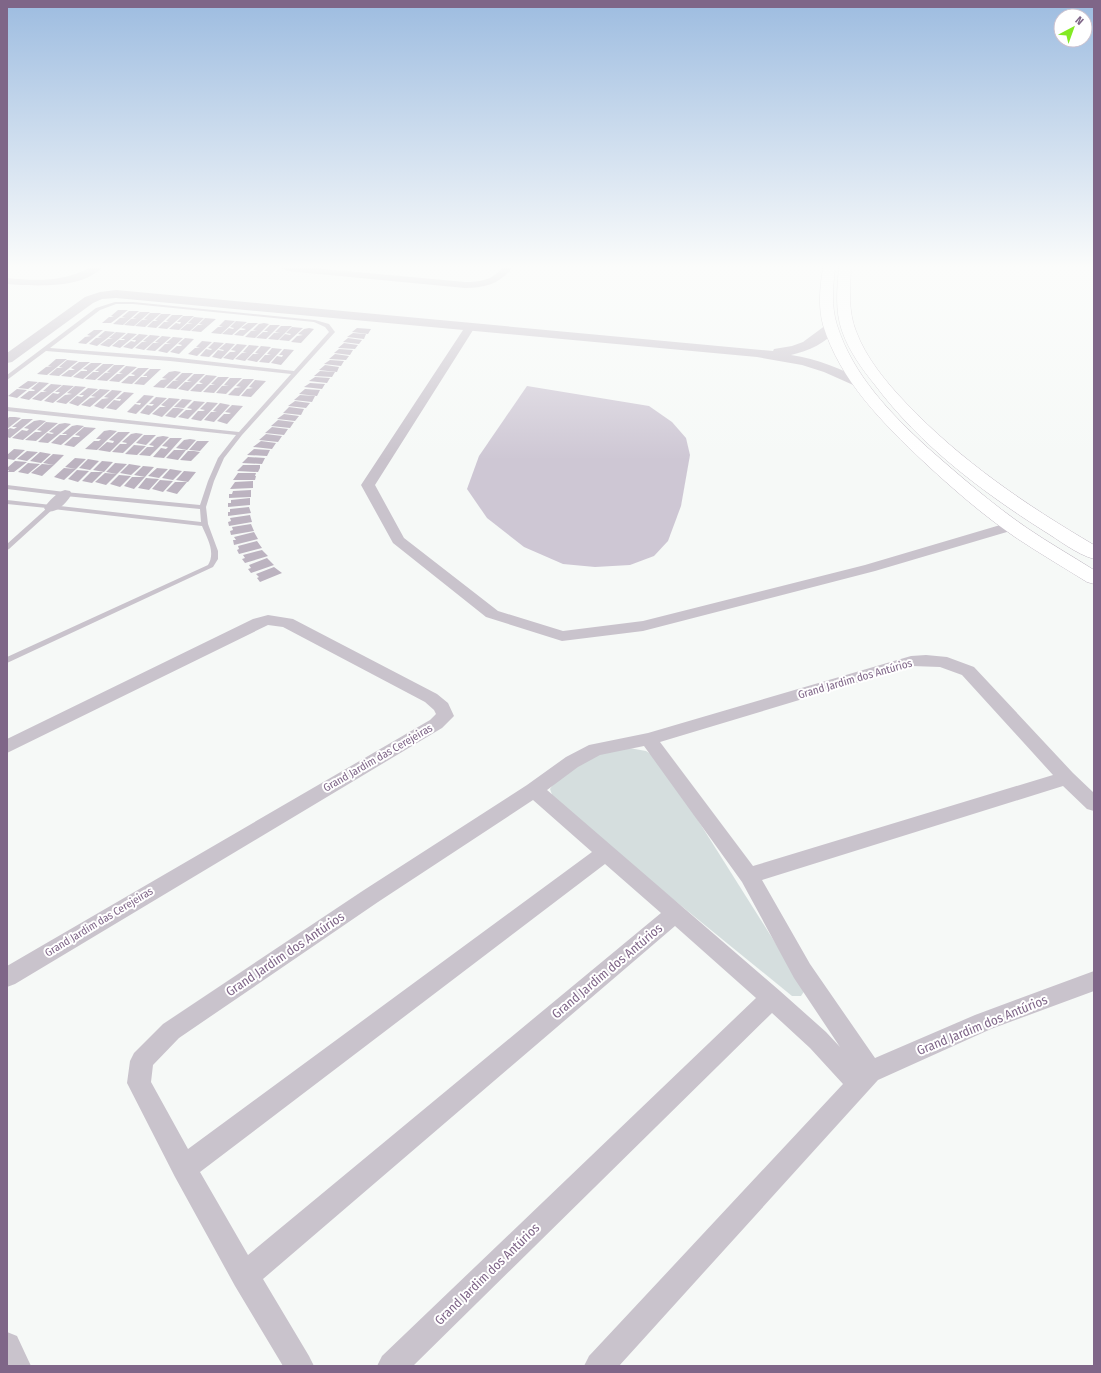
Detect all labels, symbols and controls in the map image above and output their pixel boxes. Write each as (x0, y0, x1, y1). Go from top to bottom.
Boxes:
north arrow (1053, 8, 1093, 48)
text: N (1072, 14, 1086, 28)
street label: Grand Jardim dos Antúrios (796, 656, 914, 702)
street label: Grand Jardim das Cerejeiras (321, 721, 435, 795)
street label: Grand Jardim das Cerejeiras (43, 884, 156, 959)
street label: Grand Jardim dos Antúrios (223, 909, 347, 999)
street label: Grand Jardim dos Antúrios (549, 920, 666, 1022)
street label: Grand Jardim dos Antúrios (914, 992, 1050, 1058)
street label: Grand Jardim dos Antúrios (432, 1220, 543, 1328)

